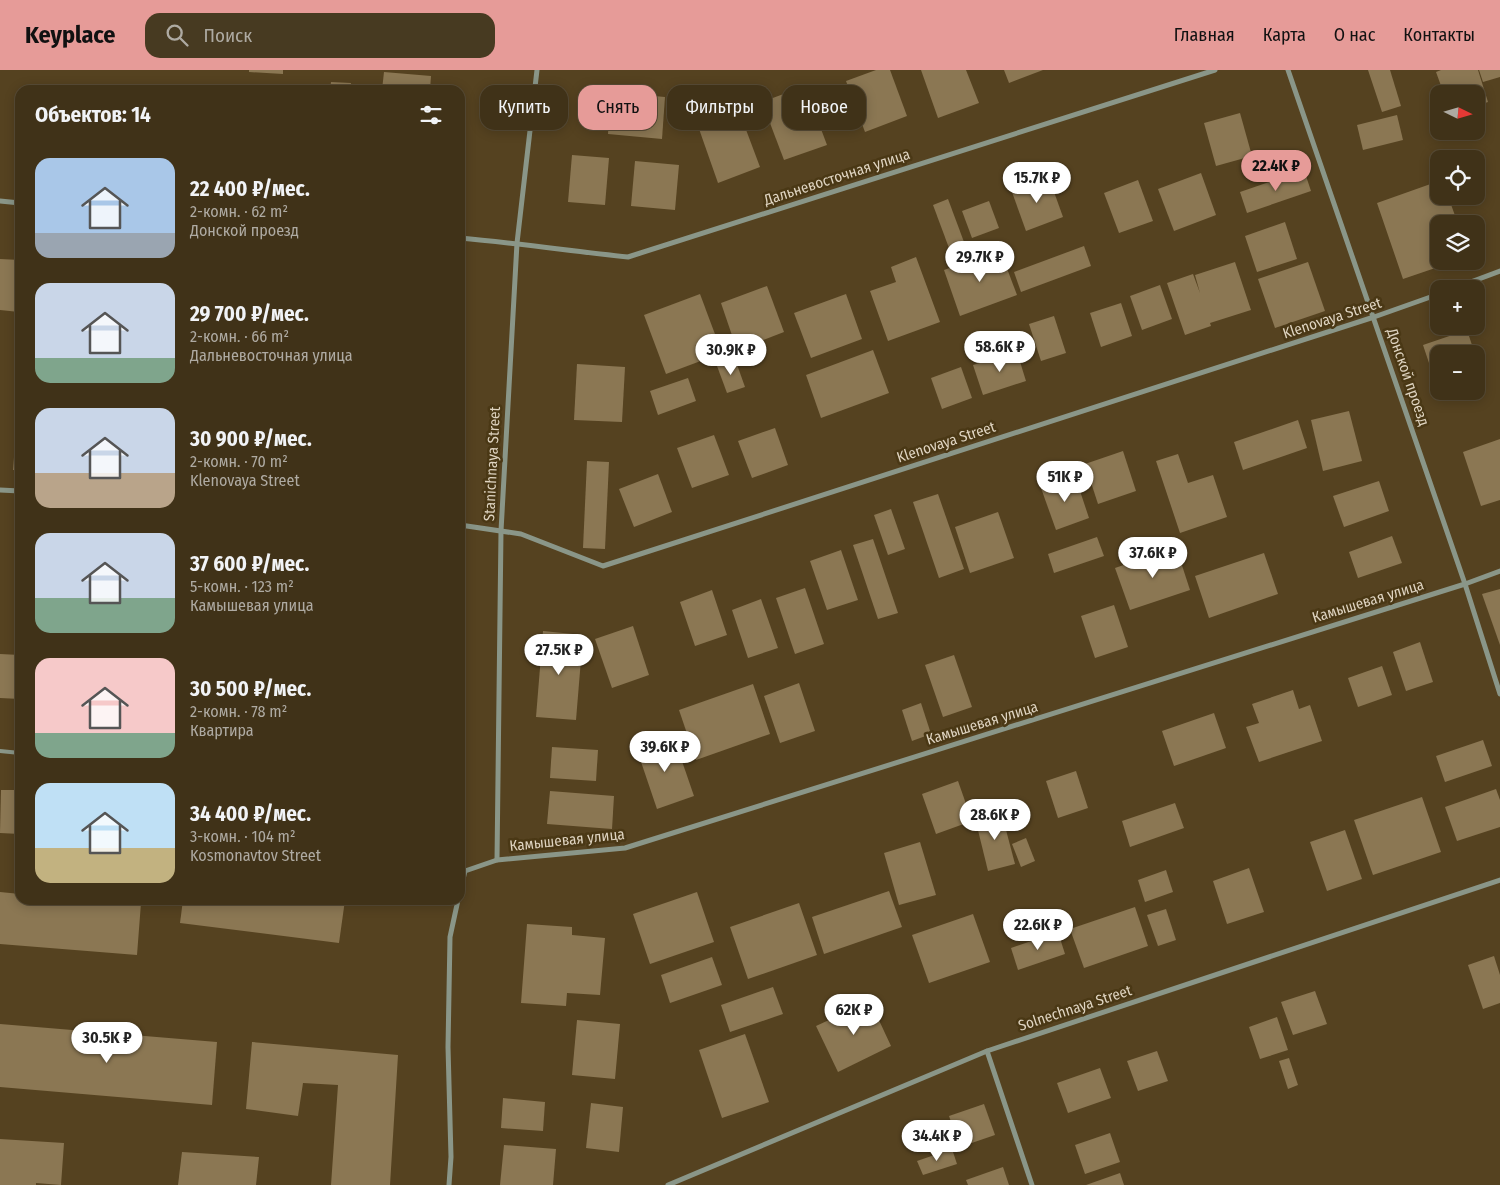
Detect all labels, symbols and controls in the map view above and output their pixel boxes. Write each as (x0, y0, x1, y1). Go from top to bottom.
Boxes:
search box (145, 13, 495, 58)
text: Keyplace (25, 21, 115, 49)
icon: search (163, 21, 191, 49)
text: Поиск (203, 24, 252, 47)
text: Главная (1174, 24, 1235, 46)
text: Карта (1263, 24, 1306, 46)
text: О нас (1334, 24, 1375, 46)
text: Контакты (1403, 24, 1475, 46)
chip: Купить (480, 85, 568, 130)
chip: Снять (578, 85, 657, 130)
chip: Фильтры (667, 85, 772, 130)
chip: Новое (782, 85, 866, 130)
north arrow (1430, 85, 1485, 140)
map controls (1430, 85, 1485, 400)
icon: filters (417, 101, 445, 129)
text: Объектов: 14 (35, 102, 151, 128)
street label: Дальневосточная улица (761, 145, 912, 209)
pin: 22.4K ₽ (1230, 150, 1322, 192)
button: locate (1430, 150, 1485, 205)
text: 22.4K ₽ (1252, 156, 1300, 175)
pin: 15.7K ₽ (991, 162, 1083, 204)
text: 15.7K ₽ (1014, 168, 1060, 187)
text: 22 400 ₽/мес. (190, 176, 310, 202)
icon: home (75, 178, 135, 238)
text: 2-комн. · 62 m² (190, 202, 288, 221)
button: layers (1430, 215, 1485, 270)
text: Донской проезд (190, 221, 299, 240)
pin: 29.7K ₽ (934, 240, 1026, 283)
text: 29.7K ₽ (956, 247, 1004, 266)
button: + (1430, 280, 1485, 335)
street label: Klenovaya Street (1280, 294, 1384, 342)
text: 29 700 ₽/мес. (190, 301, 309, 327)
icon: home (75, 303, 135, 363)
street label: Донской проезд (1383, 325, 1433, 428)
text: 2-комн. · 66 m² (190, 327, 289, 346)
pin: 58.6K ₽ (954, 330, 1046, 373)
pin: 30.9K ₽ (685, 334, 777, 376)
text: 58.6K ₽ (975, 337, 1025, 356)
text: 30.9K ₽ (706, 340, 756, 359)
button: − (1430, 345, 1485, 400)
text: Дальневосточная улица (190, 346, 353, 365)
street label: Stanichnaya Street (480, 406, 504, 522)
street label: Klenovaya Street (894, 418, 998, 466)
text: 30 900 ₽/мес. (190, 426, 312, 452)
icon: home (75, 428, 135, 488)
text: 2-комн. · 70 m² (190, 452, 288, 471)
pin: 51K ₽ (1030, 460, 1100, 503)
text: 51K ₽ (1047, 467, 1083, 486)
text: Klenovaya Street (190, 471, 300, 490)
pin: 37.6K ₽ (1107, 536, 1199, 579)
text: 37.6K ₽ (1129, 543, 1177, 562)
text: 37 600 ₽/мес. (190, 551, 309, 577)
icon: home (75, 553, 135, 613)
street label: Камышевая улица (1310, 575, 1426, 627)
text: 5-комн. · 123 m² (190, 577, 294, 596)
text: Камышевая улица (190, 596, 314, 615)
pin: 27.5K ₽ (513, 634, 605, 676)
text: 27.5K ₽ (535, 640, 583, 659)
text: 30 500 ₽/мес. (190, 676, 311, 702)
icon: home (75, 678, 135, 738)
street label: Камышевая улица (924, 697, 1040, 749)
text: 2-комн. · 78 m² (190, 702, 287, 721)
text: Квартира (190, 721, 254, 740)
pin: 39.6K ₽ (619, 730, 711, 773)
text: 39.6K ₽ (641, 737, 689, 756)
pin: 28.6K ₽ (949, 798, 1041, 841)
text: 34 400 ₽/мес. (190, 801, 311, 827)
icon: home (75, 803, 135, 863)
text: 28.6K ₽ (970, 805, 1020, 824)
street label: Камышевая улица (508, 825, 626, 855)
text: 3-комн. · 104 m² (190, 827, 296, 846)
text: Kosmonavtov Street (190, 846, 321, 865)
pin: 22.6K ₽ (992, 908, 1084, 951)
text: 22.6K ₽ (1014, 915, 1062, 934)
street label: Solnechnaya Street (1016, 981, 1134, 1035)
pin: 62K ₽ (819, 994, 889, 1036)
text: 62K ₽ (836, 1000, 872, 1019)
pin: 30.5K ₽ (61, 1022, 153, 1064)
text: 30.5K ₽ (82, 1028, 132, 1047)
pin: 34.4K ₽ (891, 1120, 983, 1162)
text: 34.4K ₽ (913, 1126, 961, 1145)

